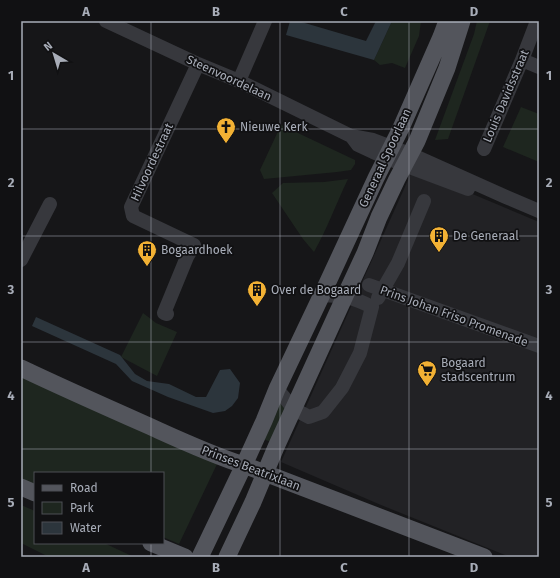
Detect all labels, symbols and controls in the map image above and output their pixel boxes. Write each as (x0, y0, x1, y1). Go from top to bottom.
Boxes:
text: A (81, 4, 90, 19)
text: B (212, 4, 220, 19)
text: C (340, 4, 348, 19)
text: D (470, 4, 479, 19)
north arrow (34, 34, 74, 74)
text: N (41, 39, 55, 54)
street label: Louis Davidsstraat (480, 47, 532, 144)
street label: Steenvoordelaan (184, 52, 274, 104)
text: 1 (8, 68, 14, 83)
text: 1 (546, 68, 552, 83)
street label: Generaal Spoorlaan (356, 106, 414, 210)
church icon: Nieuwe Kerk (215, 116, 237, 144)
street label: Hilvoordestraat (128, 120, 176, 203)
place label: Nieuwe Kerk (240, 120, 309, 134)
text: 2 (8, 175, 15, 190)
text: 2 (546, 175, 553, 190)
building icon: De Generaal (428, 225, 450, 253)
place label: De Generaal (453, 229, 519, 243)
building icon: Bogaardhoek (136, 239, 158, 267)
place label: Bogaardhoek (161, 243, 233, 257)
building icon: Over de Bogaard (246, 279, 268, 307)
text: 3 (7, 282, 15, 297)
text: 3 (545, 282, 553, 297)
place label: Over de Bogaard (271, 283, 361, 297)
street label: Prins Johan Friso Promenade (378, 283, 530, 349)
place label: Bogaard stadscentrum (441, 356, 515, 384)
supermarket icon: Bogaard stadscentrum (416, 359, 438, 387)
text: 4 (7, 388, 15, 403)
text: 4 (545, 388, 553, 403)
street label: Prinses Beatrixlaan (200, 443, 302, 493)
legend (34, 472, 164, 544)
text: Road (70, 481, 98, 495)
text: 5 (8, 495, 15, 510)
text: 5 (546, 495, 553, 510)
text: Park (70, 501, 94, 515)
text: Water (70, 521, 102, 535)
text: A (81, 560, 90, 575)
text: B (212, 560, 220, 575)
text: C (340, 560, 348, 575)
text: D (470, 560, 479, 575)

